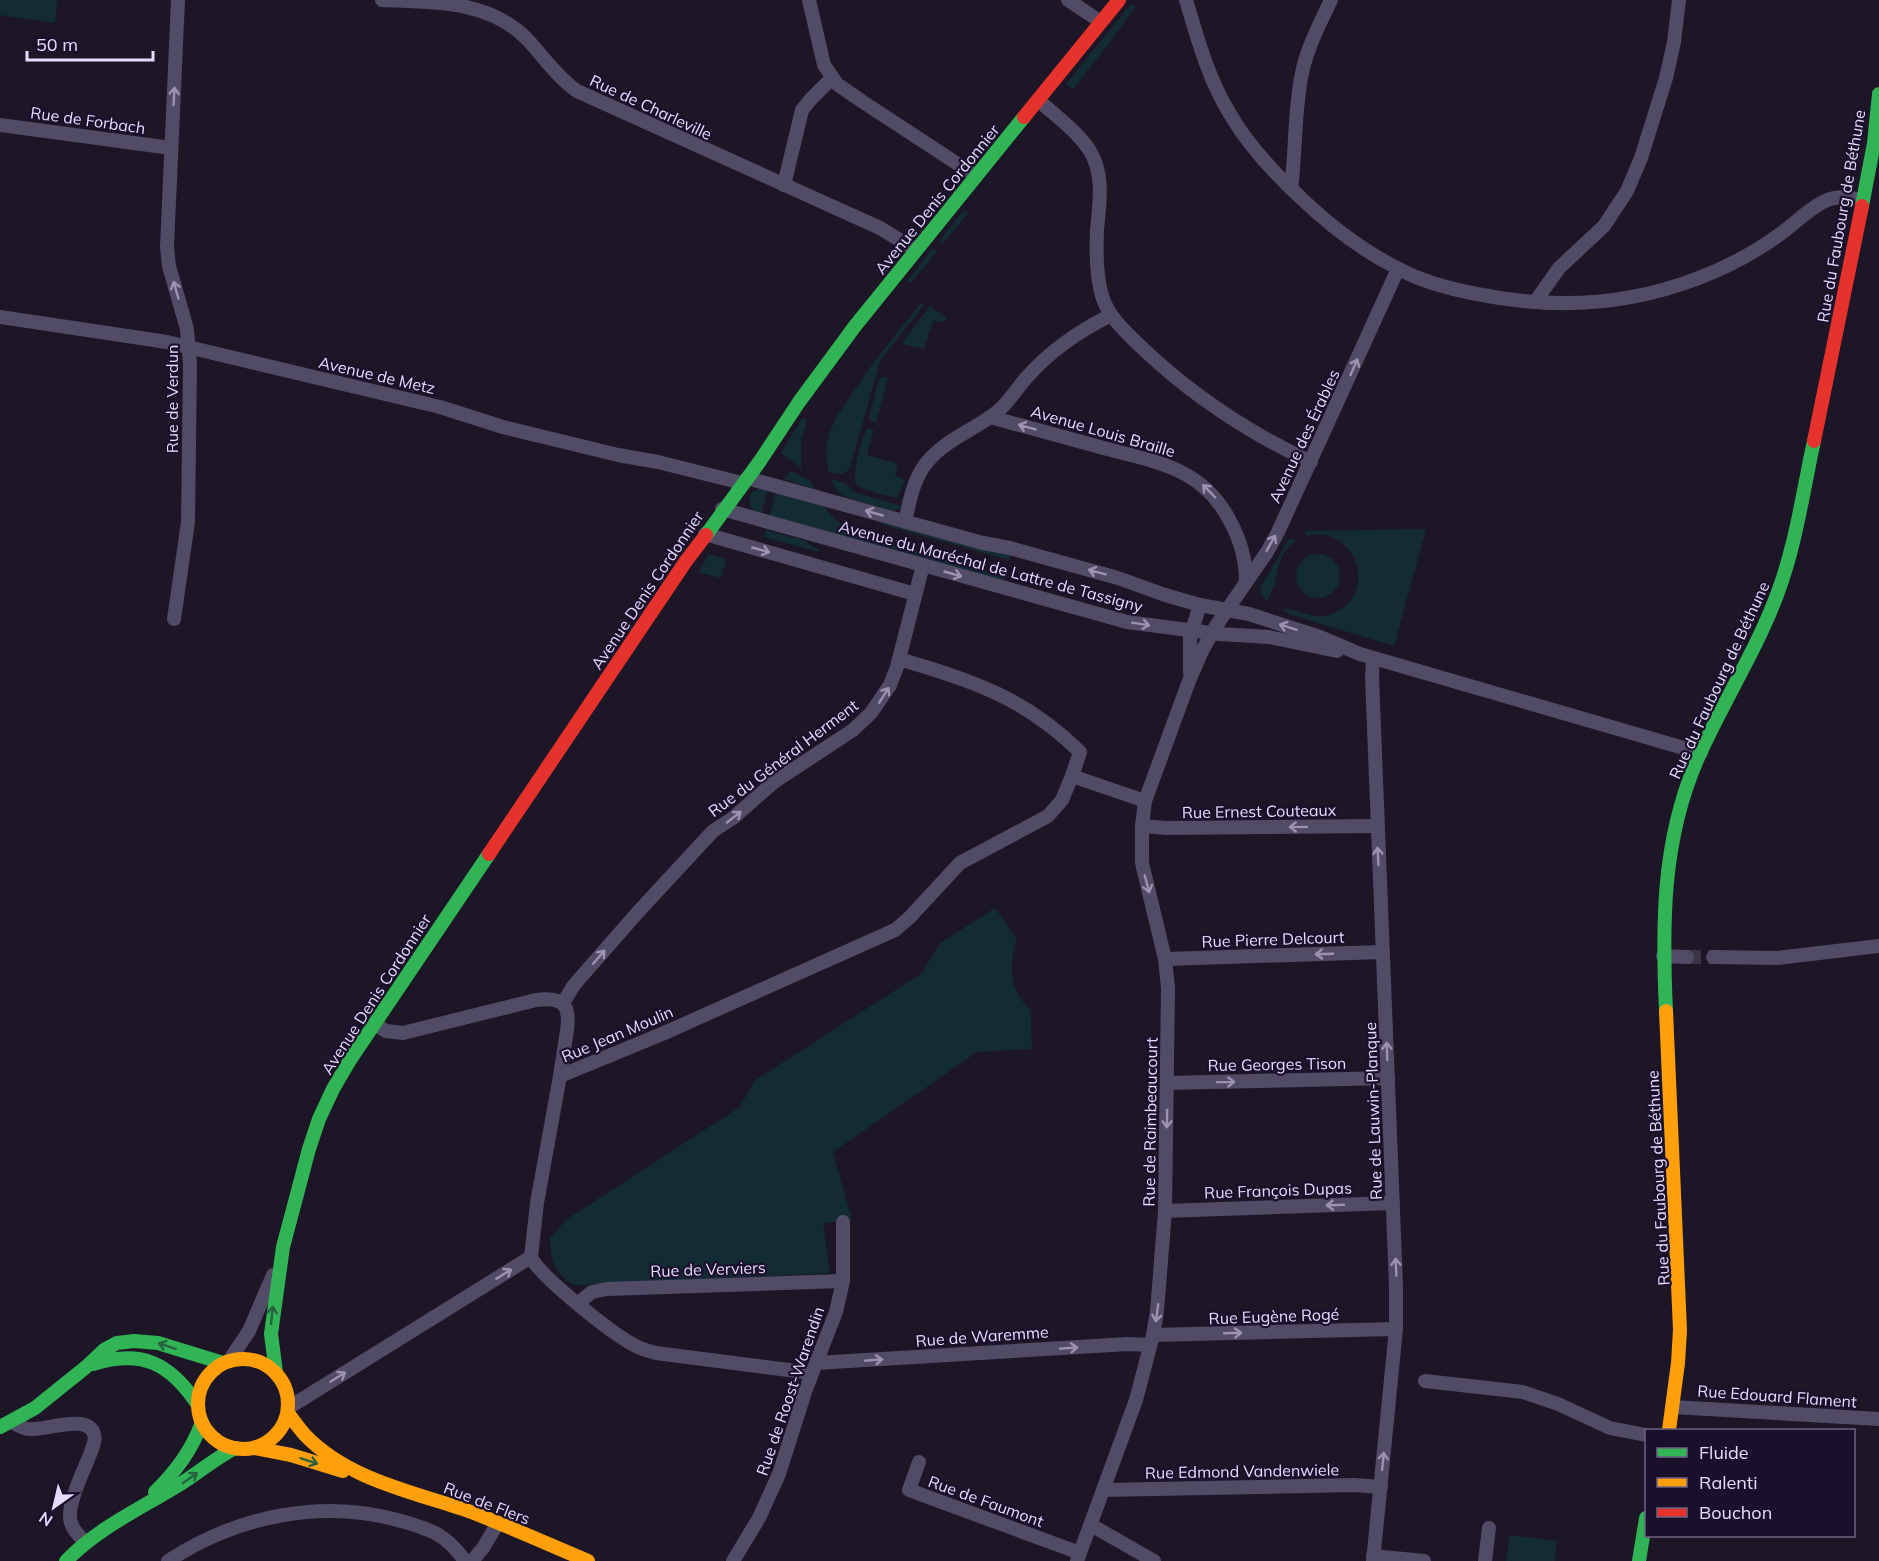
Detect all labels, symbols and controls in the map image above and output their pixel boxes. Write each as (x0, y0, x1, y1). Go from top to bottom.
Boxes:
scale bar (27, 24, 153, 62)
text: 50 m (36, 33, 78, 56)
street label: Rue de Charleville (587, 70, 715, 144)
one-way arrow (168, 87, 179, 107)
street label: Rue de Forbach (29, 102, 147, 138)
street label: Rue du Faubourg de Béthune (1812, 108, 1870, 324)
street label: Avenue Denis Cordonnier (870, 120, 1004, 278)
one-way arrow (170, 281, 181, 300)
street label: Rue de Verdun (162, 345, 182, 453)
street label: Avenue de Metz (317, 352, 437, 398)
one-way arrow (1349, 358, 1360, 376)
street label: Avenue des Érables (1264, 366, 1344, 506)
street label: Avenue Louis Braille (1029, 401, 1177, 461)
one-way arrow (1018, 421, 1037, 432)
one-way arrow (1202, 484, 1216, 499)
street label: Avenue Denis Cordonnier (586, 507, 708, 673)
one-way arrow (865, 507, 884, 519)
street label: Avenue du Maréchal de Lattre de Tassigny (837, 516, 1146, 616)
one-way arrow (1266, 535, 1278, 552)
one-way arrow (751, 545, 770, 556)
one-way arrow (1087, 565, 1106, 577)
one-way arrow (943, 568, 962, 580)
street label: Rue du Faubourg de Béthune (1664, 578, 1774, 782)
one-way arrow (1131, 619, 1150, 630)
one-way arrow (1279, 621, 1298, 632)
one-way arrow (878, 687, 890, 704)
street label: Rue du Général Herment (704, 695, 862, 821)
street label: Rue Ernest Couteaux (1182, 800, 1337, 822)
one-way arrow (725, 810, 741, 823)
one-way arrow (1288, 821, 1308, 833)
one-way arrow (1373, 847, 1384, 867)
one-way arrow (1141, 874, 1153, 893)
street label: Avenue Denis Cordonnier (317, 910, 435, 1078)
street label: Rue Pierre Delcourt (1201, 926, 1345, 951)
one-way arrow (1315, 948, 1335, 960)
one-way arrow (592, 950, 606, 965)
street label: Rue Jean Moulin (558, 1001, 676, 1067)
street label: Rue de Lauwin-Planque (1360, 1022, 1386, 1200)
street label: Rue de Raimbeaucourt (1139, 1037, 1161, 1207)
one-way arrow (1382, 1041, 1393, 1061)
street label: Rue Georges Tison (1207, 1053, 1347, 1075)
street label: Rue du Faubourg de Béthune (1642, 1070, 1674, 1286)
one-way arrow (1215, 1076, 1235, 1087)
one-way arrow (1161, 1108, 1172, 1128)
street label: Rue François Dupas (1204, 1177, 1352, 1203)
one-way arrow (1325, 1199, 1345, 1211)
street label: Rue de Verviers (650, 1257, 766, 1281)
one-way arrow (1390, 1257, 1401, 1277)
one-way arrow (495, 1268, 512, 1280)
one-way arrow (1151, 1303, 1162, 1323)
street label: Rue de Roost-Warendin (752, 1304, 828, 1478)
street label: Rue Eugène Rogé (1208, 1304, 1340, 1328)
one-way arrow (267, 1305, 278, 1325)
street label: Rue de Waremme (915, 1321, 1049, 1351)
one-way arrow (1222, 1327, 1242, 1339)
one-way arrow (158, 1340, 177, 1351)
one-way arrow (1059, 1342, 1079, 1353)
one-way arrow (864, 1354, 884, 1365)
one-way arrow (329, 1371, 346, 1383)
street label: Rue Edouard Flament (1697, 1380, 1858, 1412)
legend (1645, 1429, 1855, 1537)
text: Fluide (1699, 1441, 1749, 1464)
one-way arrow (1378, 1452, 1389, 1472)
one-way arrow (299, 1456, 318, 1467)
street label: Rue Edmond Vandenwiele (1145, 1459, 1339, 1483)
street label: Rue de Faumont (926, 1471, 1047, 1531)
text: Ralenti (1699, 1471, 1757, 1494)
one-way arrow (181, 1472, 197, 1484)
north arrow (24, 1477, 84, 1537)
street label: Rue de Flers (441, 1477, 533, 1529)
text: Bouchon (1699, 1501, 1772, 1524)
text: N (35, 1508, 56, 1531)

